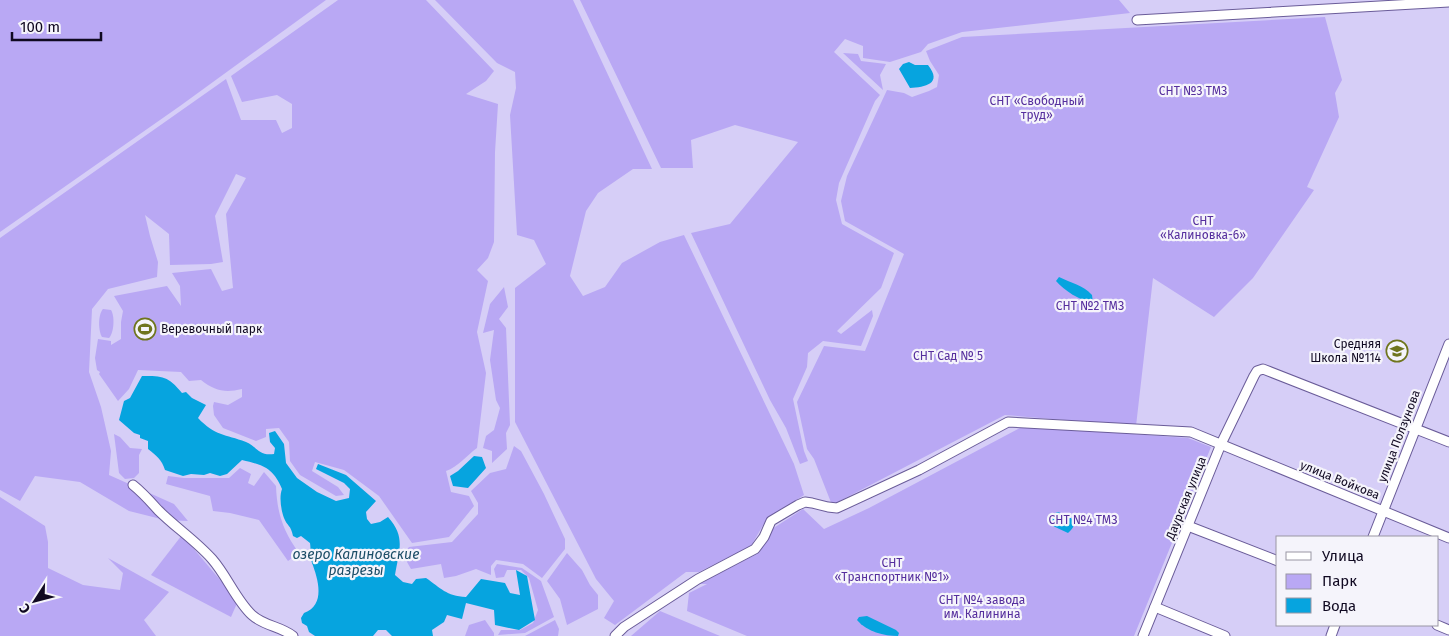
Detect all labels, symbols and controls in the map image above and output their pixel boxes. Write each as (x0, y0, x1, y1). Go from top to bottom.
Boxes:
scale bar (12, 10, 101, 42)
text: 100 m (20, 18, 60, 36)
park label: СНТ №3 ТМЗ (1159, 84, 1227, 98)
park label: СНТ «Свободный труд» (989, 94, 1085, 122)
park label: СНТ «Калиновка-6» (1160, 214, 1246, 242)
park label: СНТ №2 ТМЗ (1056, 299, 1124, 313)
sports icon: Веревочный парк (133, 317, 157, 341)
place label: Веревочный парк (161, 322, 263, 336)
place label: Средняя Школа №114 (1310, 337, 1382, 365)
school or university icon: Средняя Школа №114 (1385, 339, 1409, 363)
park label: СНТ Сад № 5 (913, 349, 983, 363)
street label: улица Ползунова (1375, 388, 1423, 484)
street label: Даурская улица (1163, 454, 1209, 542)
street label: улица Войкова (1298, 458, 1382, 502)
park label: СНТ №4 ТМЗ (1049, 513, 1117, 527)
legend (1276, 536, 1439, 626)
water label: озеро Калиновские разрезы (293, 546, 419, 579)
text: Улица (1322, 547, 1364, 565)
park label: СНТ «Транспортник №1» (835, 556, 950, 584)
text: Парк (1322, 572, 1357, 590)
north arrow (10, 576, 60, 626)
park label: СНТ №4 завода им. Калинина (939, 593, 1025, 621)
text: Вода (1322, 597, 1356, 615)
text: С (16, 600, 34, 617)

